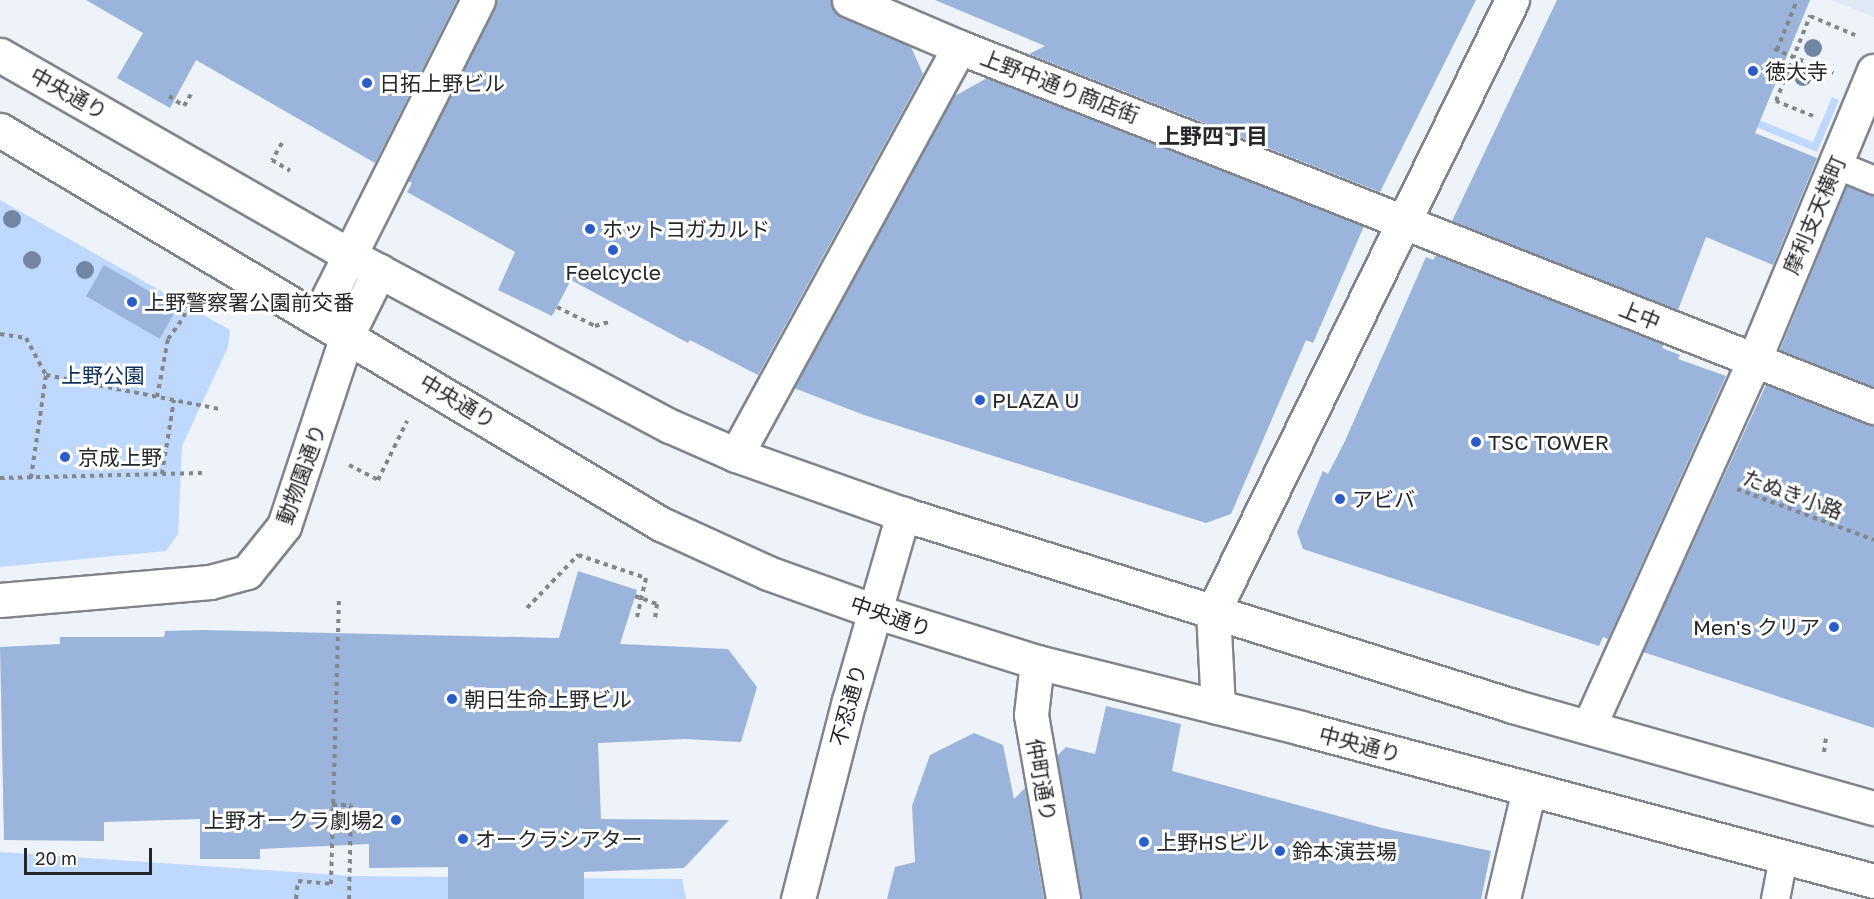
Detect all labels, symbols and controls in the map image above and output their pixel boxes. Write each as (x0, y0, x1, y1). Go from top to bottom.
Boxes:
street label: 上野中通り商店街 (977, 44, 1143, 128)
place label: 徳大寺 (1765, 58, 1828, 84)
street label: 中央通り (26, 62, 112, 124)
marker: 徳大寺 (1746, 64, 1760, 78)
place label: 日拓上野ビル (379, 70, 505, 96)
marker: 日拓上野ビル (360, 76, 374, 90)
district label: 上野四丁目 (1158, 123, 1268, 149)
street label: 摩利支天横町 (1778, 152, 1850, 278)
place label: ホットヨガカルド (602, 216, 770, 242)
marker: ホットヨガカルド (583, 222, 597, 236)
marker: Feelcycle (606, 243, 620, 257)
place label: Feelcycle (565, 259, 661, 285)
place label: 上野警察署公園前交番 (144, 289, 354, 315)
marker: 上野警察署公園前交番 (125, 295, 139, 309)
street label: 上中 (1616, 295, 1664, 335)
park label: 上野公園 (61, 362, 145, 388)
street label: 中央通り (416, 369, 500, 433)
place label: PLAZA U (992, 387, 1080, 413)
marker: PLAZA U (973, 393, 987, 407)
street label: 動物園通り (271, 420, 331, 528)
place label: TSC TOWER (1488, 429, 1609, 455)
marker: TSC TOWER (1469, 435, 1483, 449)
place label: 京成上野 (78, 444, 162, 470)
marker: 京成上野 (56, 448, 74, 466)
street label: たぬき小路 (1739, 464, 1847, 524)
place label: アビバ (1352, 486, 1415, 512)
marker: アビバ (1333, 492, 1347, 506)
street label: 中央通り (847, 590, 935, 642)
place label: Men's クリア (1693, 614, 1820, 640)
marker: Men's クリア (1825, 618, 1843, 636)
street label: 不忍通り (825, 661, 871, 749)
place label: 朝日生命上野ビル (464, 686, 632, 712)
marker: 朝日生命上野ビル (445, 692, 459, 706)
street label: 中央通り (1316, 721, 1404, 767)
street label: 仲町通り (1022, 736, 1062, 824)
place label: 上野オークラ劇場2 (204, 807, 384, 833)
marker: 上野オークラ劇場2 (389, 813, 403, 827)
place label: オークラシアター (475, 826, 643, 852)
place label: 上野HSビル (1156, 829, 1269, 855)
marker: オークラシアター (456, 832, 470, 846)
marker: 上野HSビル (1137, 835, 1151, 849)
scale bar (27, 836, 154, 874)
place label: 鈴本演芸場 (1292, 838, 1397, 864)
marker: 鈴本演芸場 (1273, 844, 1287, 858)
text: 20 m (35, 847, 77, 869)

